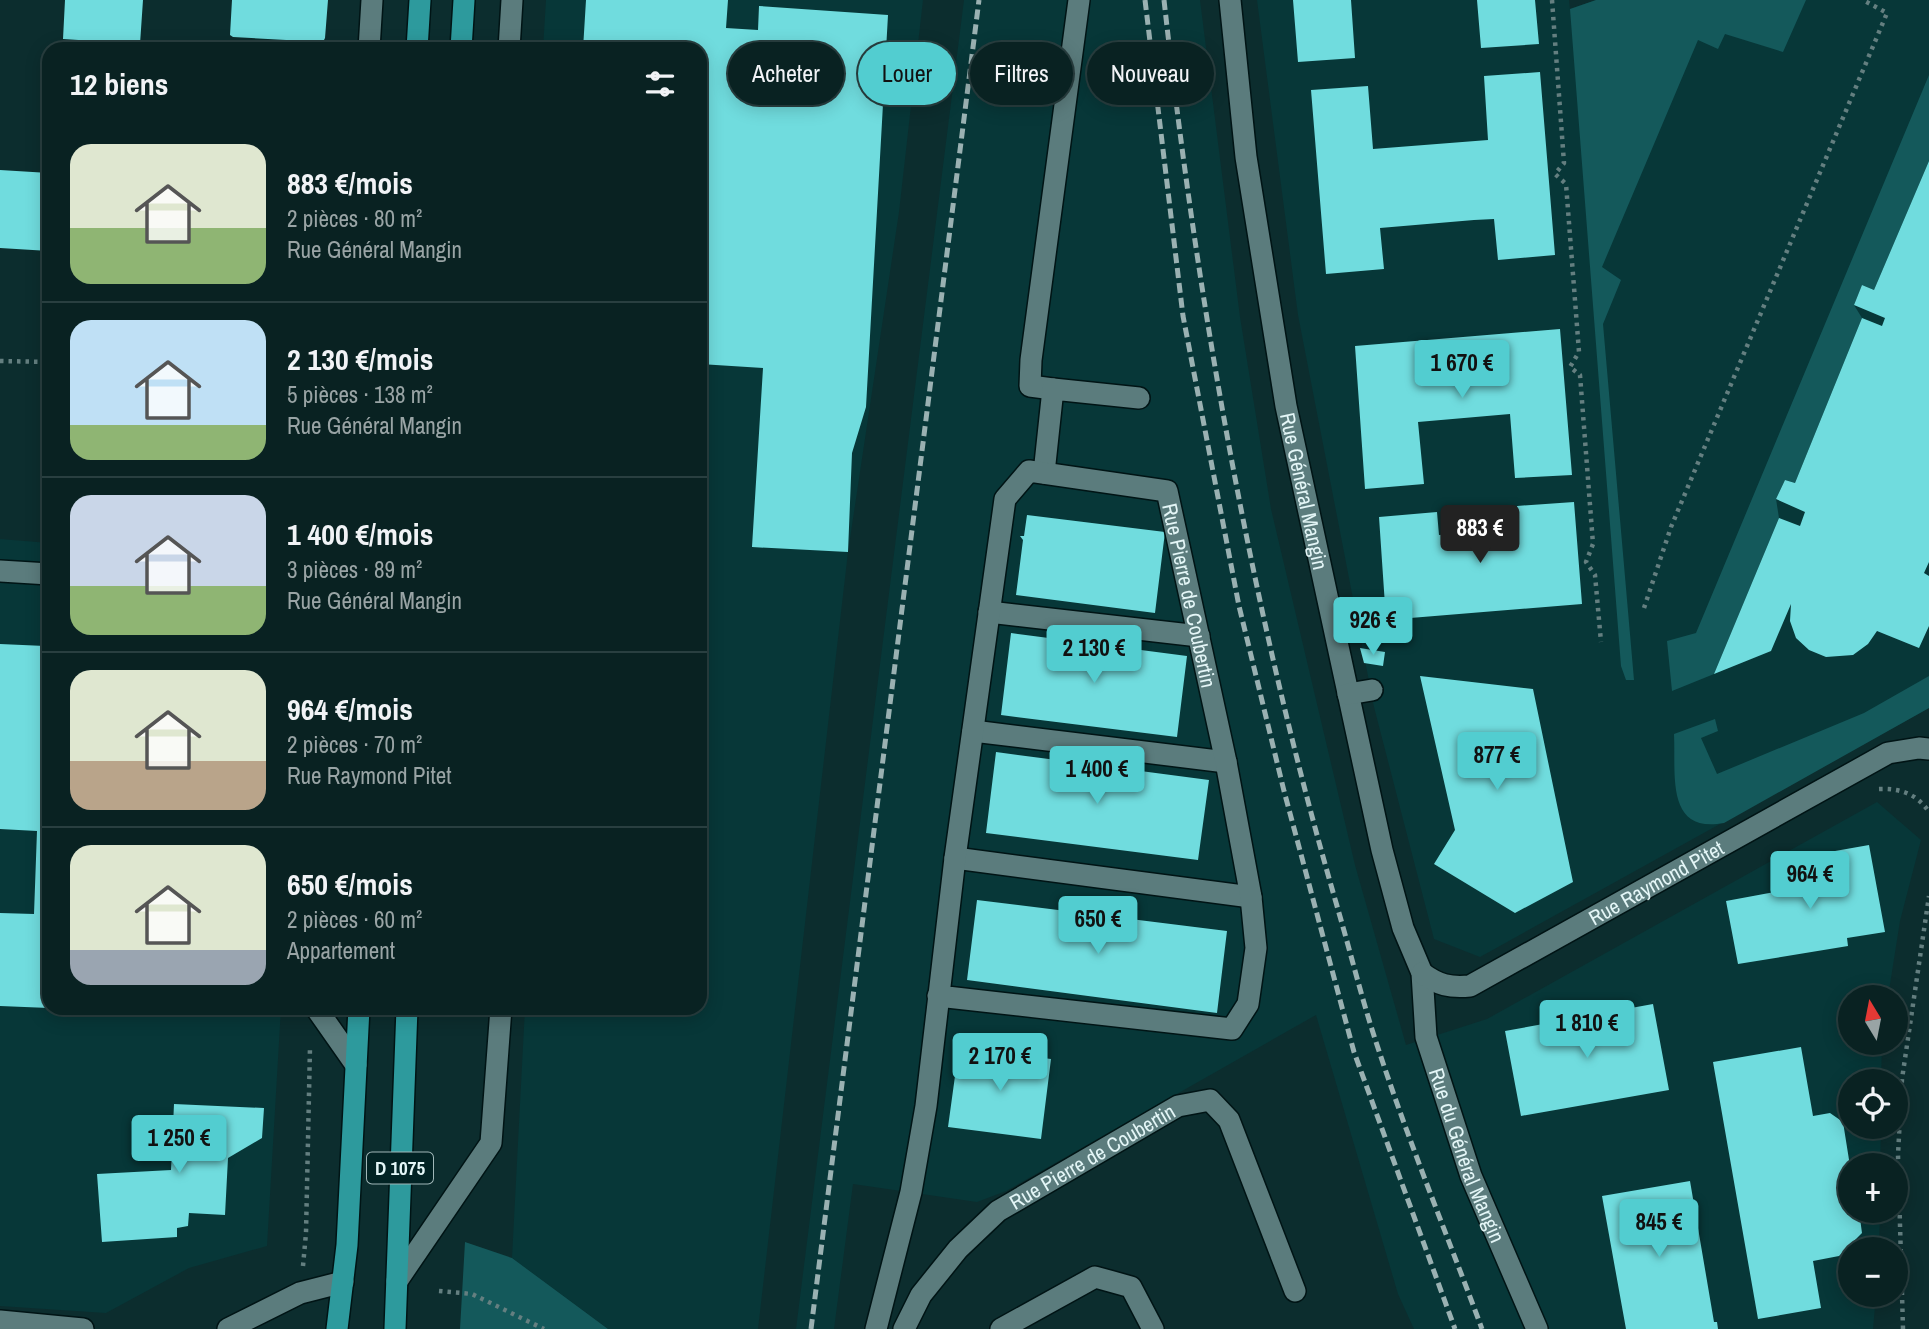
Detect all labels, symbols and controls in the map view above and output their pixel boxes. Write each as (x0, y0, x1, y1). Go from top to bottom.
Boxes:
chip: Acheter (728, 42, 844, 105)
chip: Louer (858, 42, 956, 105)
chip: Filtres (970, 42, 1073, 105)
chip: Nouveau (1087, 42, 1214, 105)
text: 12 biens (70, 64, 168, 104)
icon: filters (641, 65, 679, 103)
text: 883 €/mois (287, 163, 413, 203)
icon: home (126, 172, 210, 256)
text: 2 pièces · 80 m² (287, 203, 422, 234)
text: Rue Général Mangin (287, 234, 462, 265)
text: 2 130 €/mois (287, 339, 433, 379)
pin: 1 670 € (1397, 340, 1527, 400)
text: 1 670 € (1431, 347, 1493, 378)
icon: home (126, 348, 210, 432)
text: 5 pièces · 138 m² (287, 379, 433, 410)
text: Rue Général Mangin (287, 410, 462, 441)
street label: Rue Général Mangin (1273, 410, 1335, 572)
street label: Rue Pierre de Coubertin (1156, 501, 1224, 690)
pin: 883 € (1431, 505, 1529, 565)
text: 883 € (1456, 512, 1504, 543)
text: 1 400 €/mois (287, 514, 433, 554)
icon: home (126, 523, 210, 607)
text: 3 pièces · 89 m² (287, 554, 422, 585)
text: Rue Général Mangin (287, 585, 462, 616)
pin: 926 € (1324, 598, 1422, 657)
text: 926 € (1349, 604, 1397, 635)
pin: 2 130 € (1029, 626, 1159, 685)
text: 2 130 € (1063, 632, 1125, 663)
text: 964 €/mois (287, 689, 413, 729)
icon: home (126, 698, 210, 782)
text: 2 pièces · 70 m² (287, 729, 422, 760)
pin: 877 € (1448, 732, 1546, 792)
text: 877 € (1473, 739, 1521, 770)
pin: 1 400 € (1032, 746, 1162, 806)
text: 1 400 € (1066, 753, 1128, 784)
text: Rue Raymond Pitet (287, 760, 452, 791)
street label: Rue Raymond Pitet (1583, 833, 1729, 932)
pin: 964 € (1761, 852, 1859, 911)
text: 964 € (1786, 858, 1834, 889)
text: 650 €/mois (287, 864, 413, 904)
icon: home (126, 873, 210, 957)
pin: 650 € (1049, 897, 1147, 956)
text: 650 € (1074, 903, 1122, 934)
text: 2 pièces · 60 m² (287, 904, 422, 935)
text: Appartement (287, 935, 395, 966)
north arrow (1838, 985, 1908, 1055)
map controls (1838, 985, 1908, 1307)
pin: 1 810 € (1522, 1000, 1652, 1060)
text: 1 810 € (1556, 1007, 1618, 1038)
pin: 2 170 € (935, 1034, 1065, 1093)
text: 2 170 € (969, 1040, 1031, 1071)
street label: Rue du Général Mangin (1422, 1064, 1512, 1247)
button: locate (1838, 1069, 1908, 1139)
street label: Rue Pierre de Coubertin (1004, 1096, 1180, 1216)
pin: 1 250 € (114, 1116, 244, 1175)
text: 1 250 € (148, 1122, 210, 1153)
road number: D 1075 (367, 1152, 433, 1184)
button: + (1838, 1153, 1908, 1223)
pin: 845 € (1610, 1200, 1708, 1259)
text: 845 € (1635, 1206, 1683, 1237)
button: − (1838, 1237, 1908, 1307)

